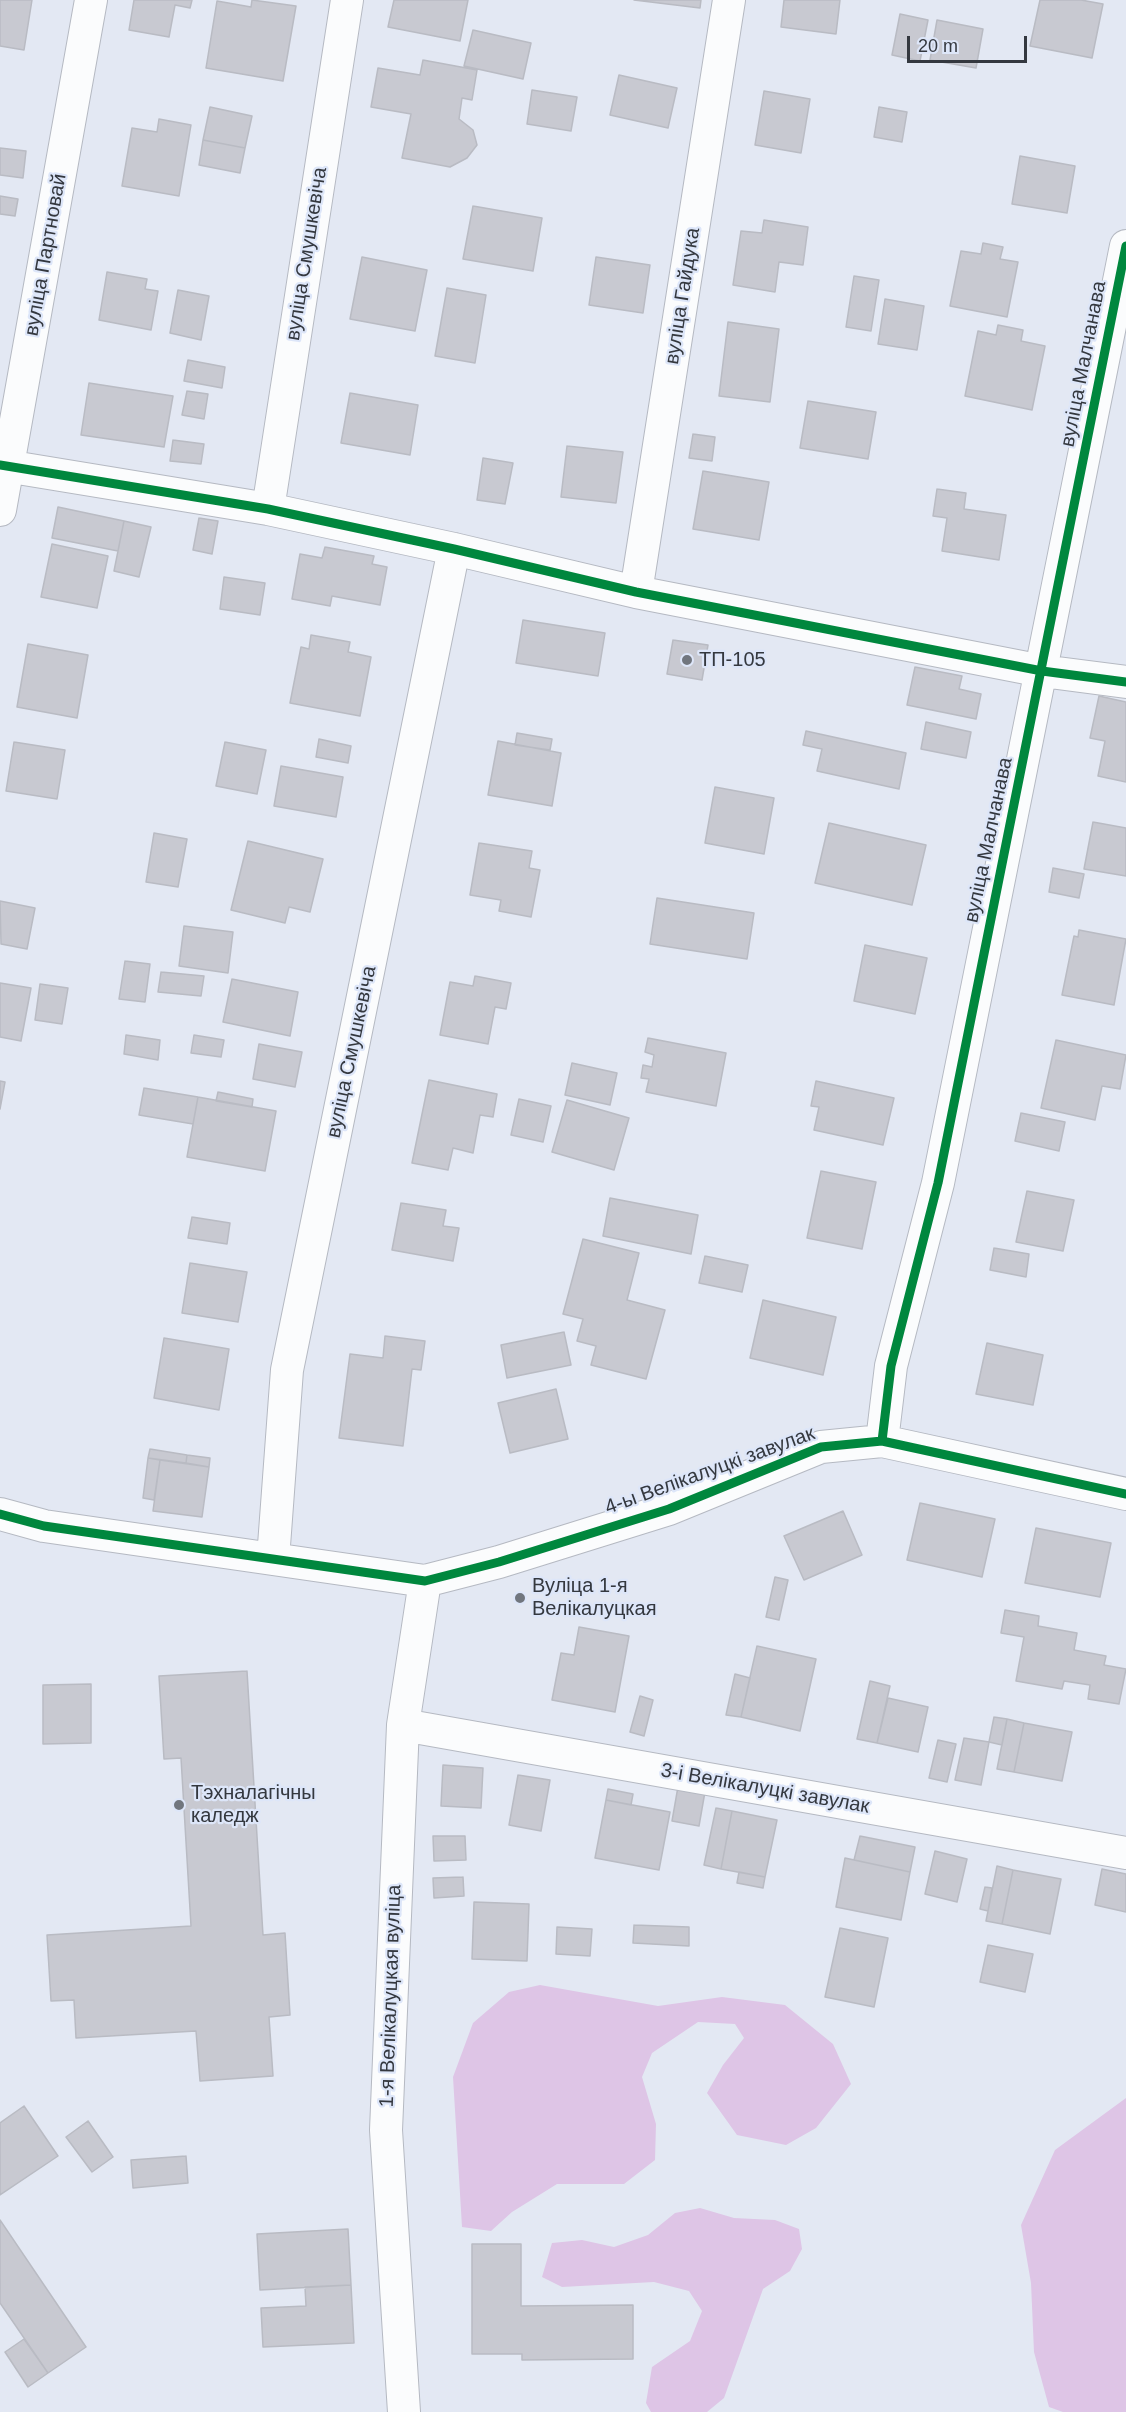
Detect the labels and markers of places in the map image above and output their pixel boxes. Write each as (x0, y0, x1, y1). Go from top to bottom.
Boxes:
place label: ТП-105 (699, 648, 766, 672)
marker: ТП-105 (680, 653, 694, 667)
place label: Вуліца 1-я Велікалуцкая (532, 1574, 656, 1621)
marker: Вуліца 1-я Велікалуцкая (513, 1591, 527, 1605)
place label: Тэхналагічны каледж (191, 1781, 316, 1828)
marker: Тэхналагічны каледж (172, 1798, 186, 1812)

